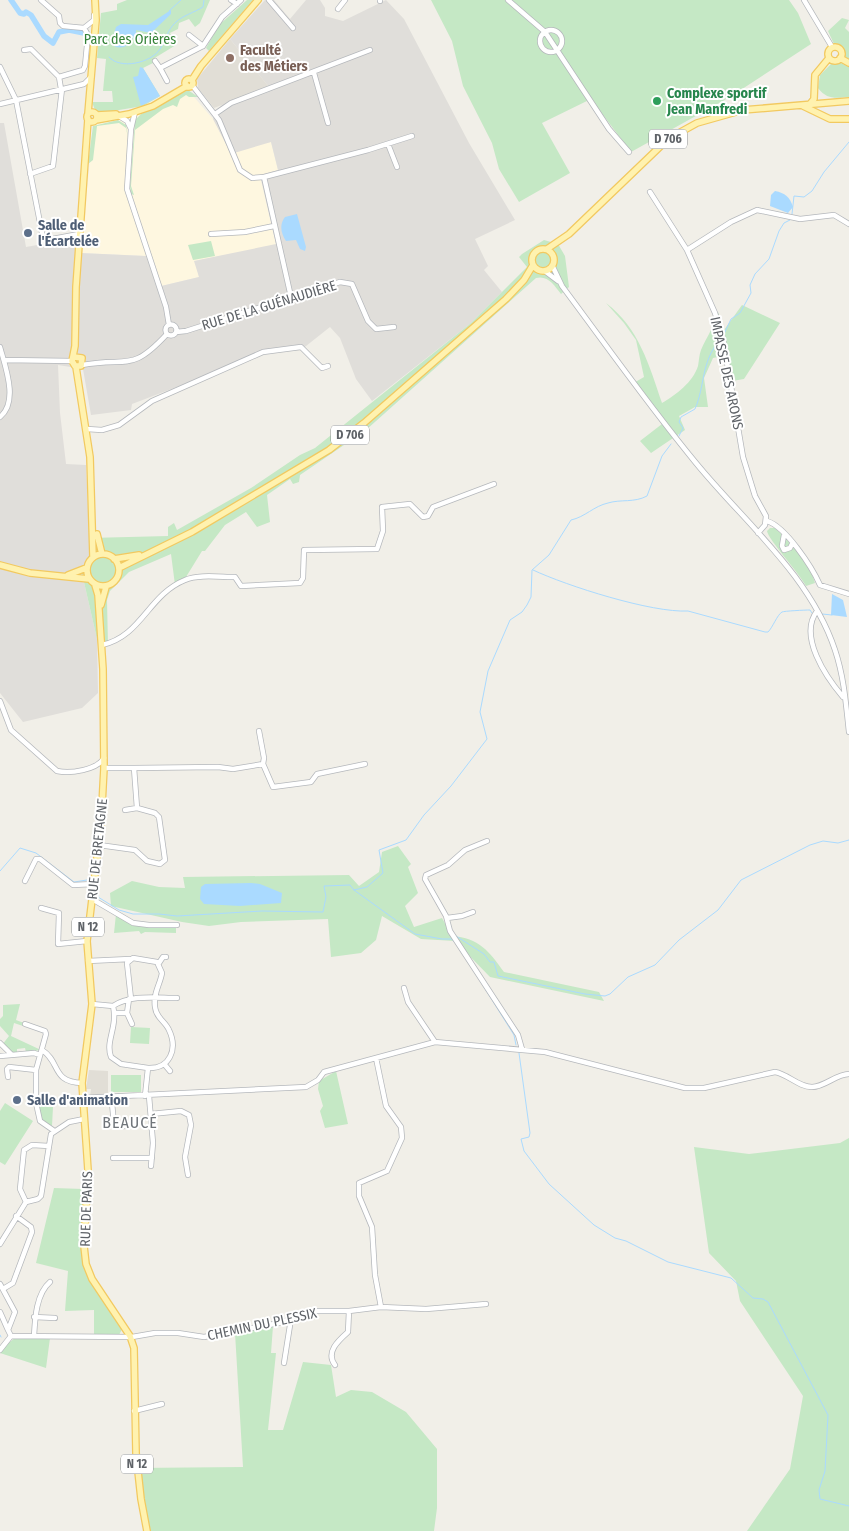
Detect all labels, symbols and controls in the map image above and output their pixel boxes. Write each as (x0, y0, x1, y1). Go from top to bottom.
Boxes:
park label: Parc des Orières (84, 31, 176, 48)
place label: Faculté des Métiers (240, 42, 308, 75)
marker: Faculté des Métiers (224, 52, 236, 64)
place label: Complexe sportif Jean Manfredi (666, 85, 768, 118)
marker: Complexe sportif Jean Manfredi (651, 95, 663, 107)
road number: D 706 (649, 130, 687, 148)
place label: Salle de l'Écartelée (38, 217, 99, 250)
marker: Salle de l'Écartelée (22, 227, 34, 239)
street label: RUE DE LA GUÉNAUDIÈRE (200, 276, 339, 334)
street label: IMPASSE DES ARONS (706, 315, 747, 431)
road number: D 706 (331, 426, 369, 444)
street label: RUE DE BRETAGNE (84, 797, 111, 900)
road number: N 12 (72, 918, 104, 936)
place label: Salle d'animation (27, 1092, 128, 1109)
marker: Salle d'animation (11, 1094, 23, 1106)
district label: BEAUCÉ (102, 1113, 158, 1132)
street label: RUE DE PARIS (77, 1171, 96, 1247)
street label: CHEMIN DU PLESSIX (206, 1305, 319, 1344)
road number: N 12 (121, 1455, 153, 1474)

